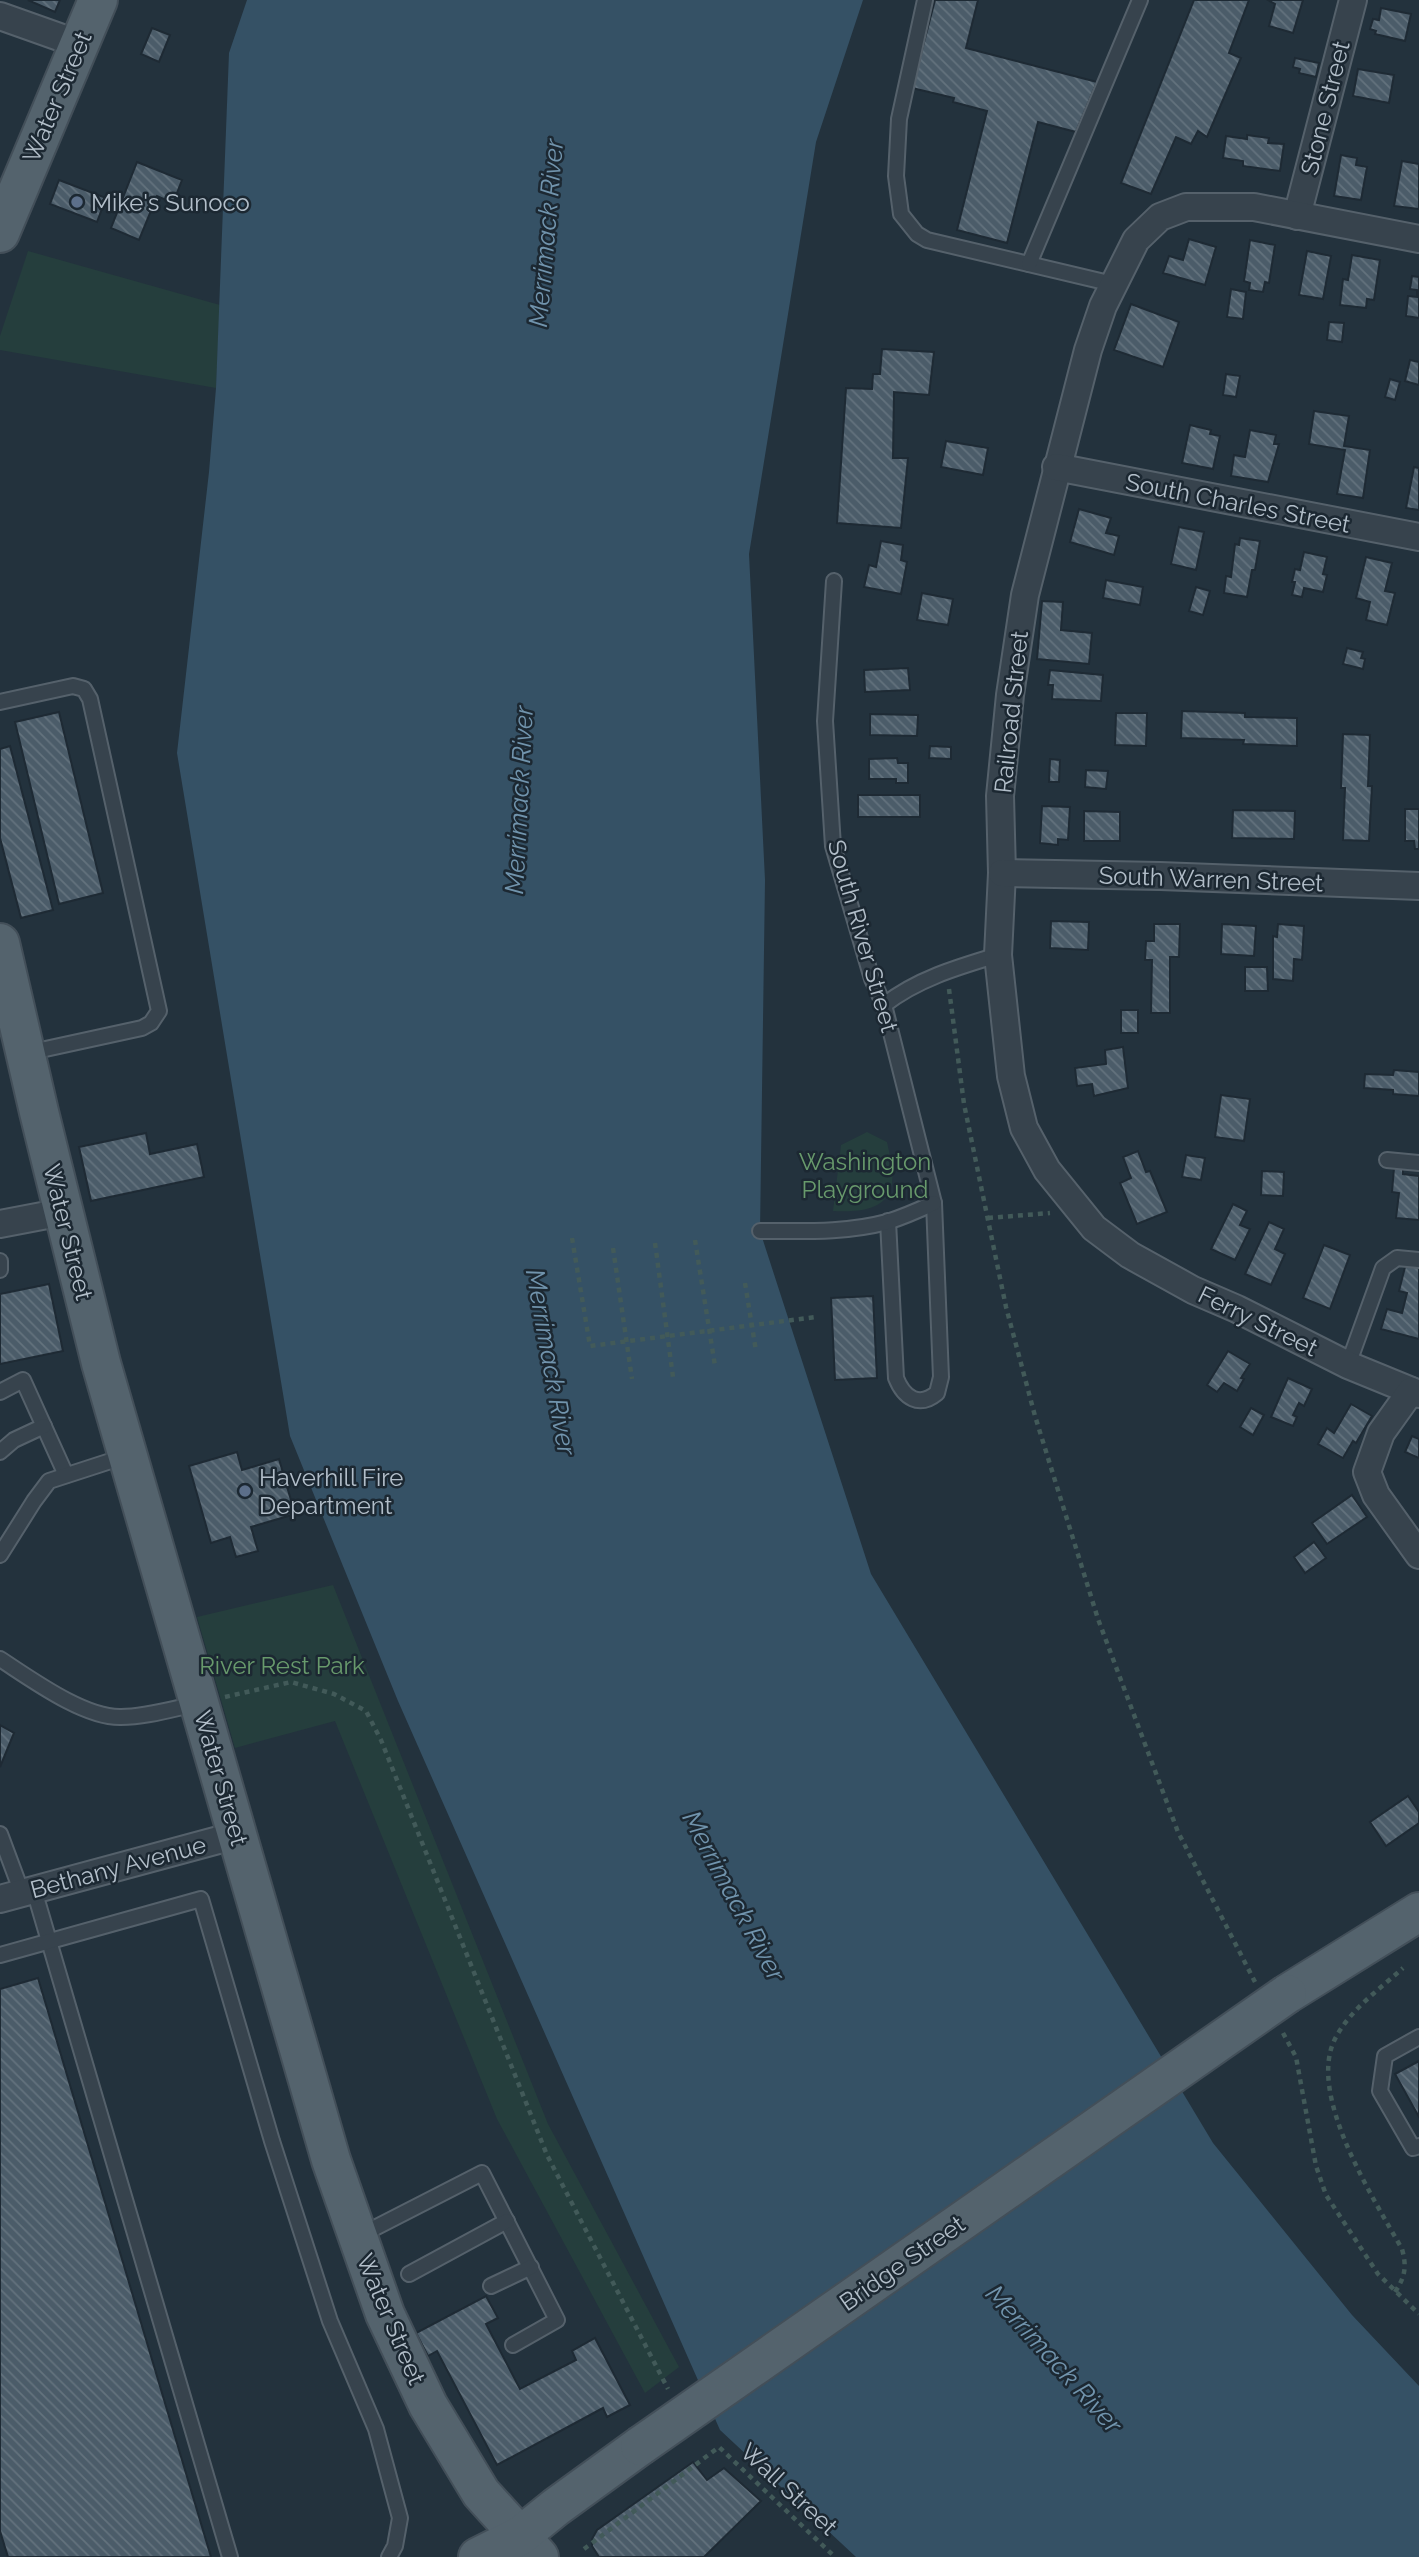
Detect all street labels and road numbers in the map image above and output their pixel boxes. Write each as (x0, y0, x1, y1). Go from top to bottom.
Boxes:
street label: Water Street (16, 27, 98, 167)
street label: Stone Street (1294, 38, 1356, 178)
street label: South Charles Street (1123, 467, 1353, 539)
street label: Railroad Street (988, 629, 1034, 795)
street label: South River Street (822, 836, 904, 1036)
street label: South Warren Street (1098, 861, 1324, 897)
street label: Water Street (37, 1161, 99, 1303)
street label: Ferry Street (1194, 1280, 1322, 1362)
street label: Water Street (188, 1707, 254, 1849)
street label: Bethany Avenue (27, 1830, 209, 1904)
street label: Bridge Street (834, 2209, 970, 2317)
street label: Water Street (350, 2249, 432, 2389)
street label: Wall Street (735, 2437, 843, 2541)

